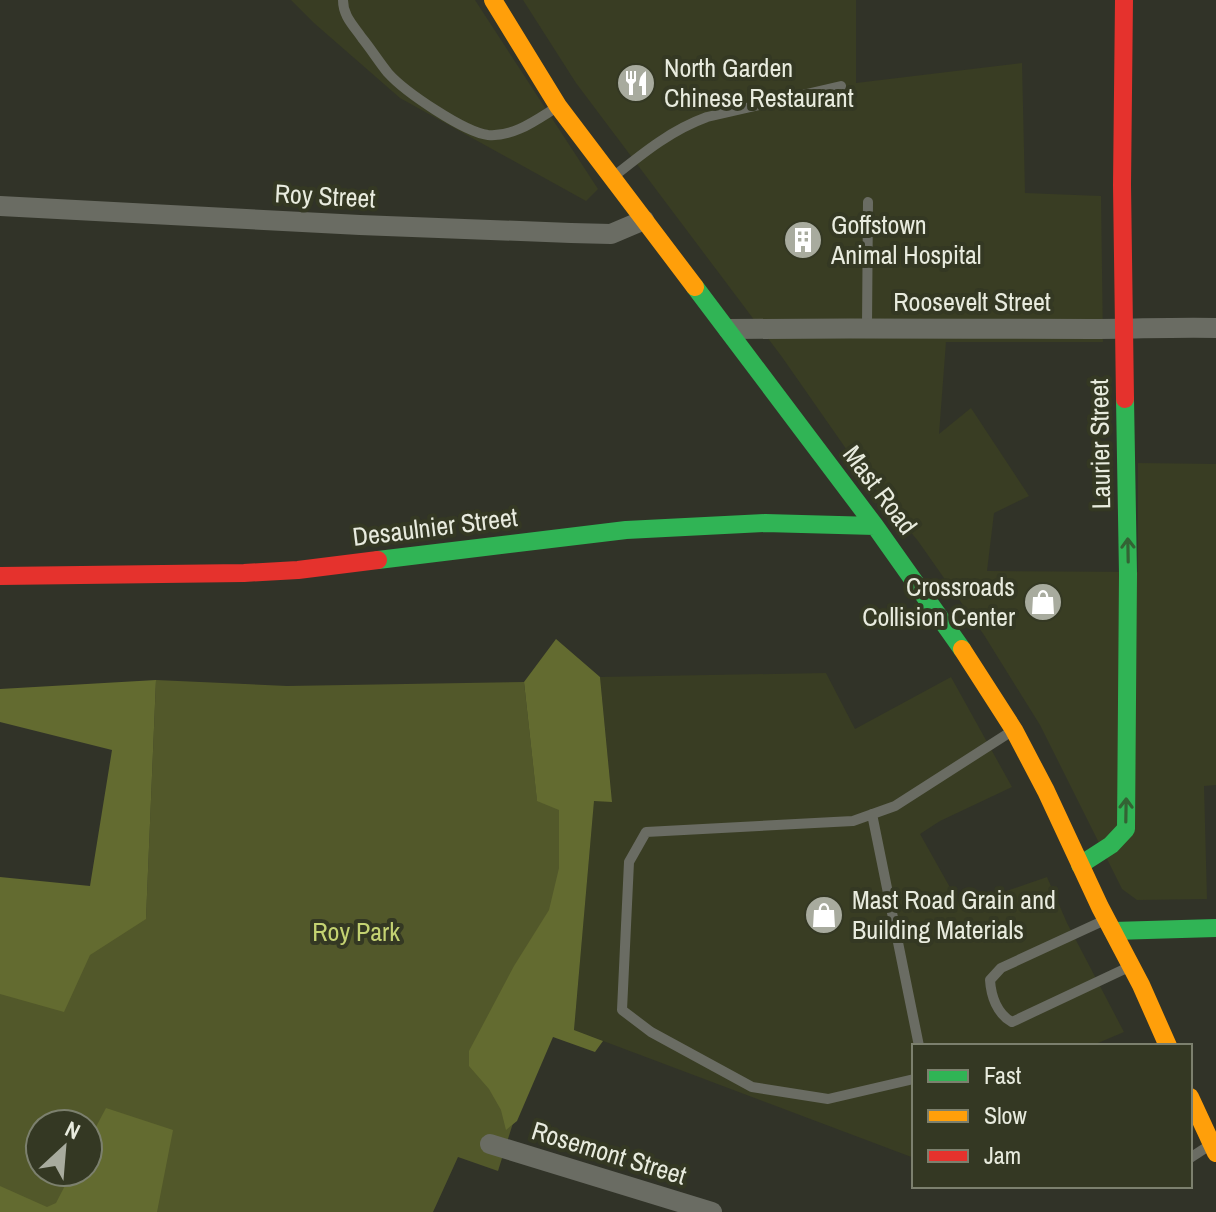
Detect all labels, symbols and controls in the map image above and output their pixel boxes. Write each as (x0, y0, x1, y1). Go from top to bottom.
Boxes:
place label: North Garden Chinese Restaurant (664, 50, 854, 115)
restaurant icon: North Garden Chinese Restaurant (615, 62, 657, 104)
street label: Roy Street (274, 175, 376, 216)
place label: Goffstown Animal Hospital (830, 207, 982, 272)
building icon: Goffstown Animal Hospital (782, 219, 824, 261)
street label: Roosevelt Street (893, 284, 1051, 319)
street label: Laurier Street (1081, 378, 1118, 509)
street label: Mast Road (835, 438, 925, 541)
street label: Desaulnier Street (350, 499, 519, 554)
one-way arrow (1120, 537, 1135, 564)
place label: Crossroads Collision Center (862, 569, 1015, 634)
shop icon: Crossroads Collision Center (1022, 581, 1064, 623)
one-way arrow (1118, 797, 1134, 824)
place label: Mast Road Grain and Building Materials (852, 882, 1056, 947)
shop icon: Mast Road Grain and Building Materials (803, 894, 845, 936)
park label: Roy Park (312, 914, 400, 949)
legend (912, 1044, 1192, 1188)
text: Fast (984, 1059, 1022, 1091)
text: Slow (984, 1099, 1027, 1131)
north arrow (24, 1108, 104, 1188)
street label: Rosemont Street (528, 1112, 691, 1193)
text: N (60, 1114, 85, 1146)
text: Jam (984, 1139, 1021, 1171)

